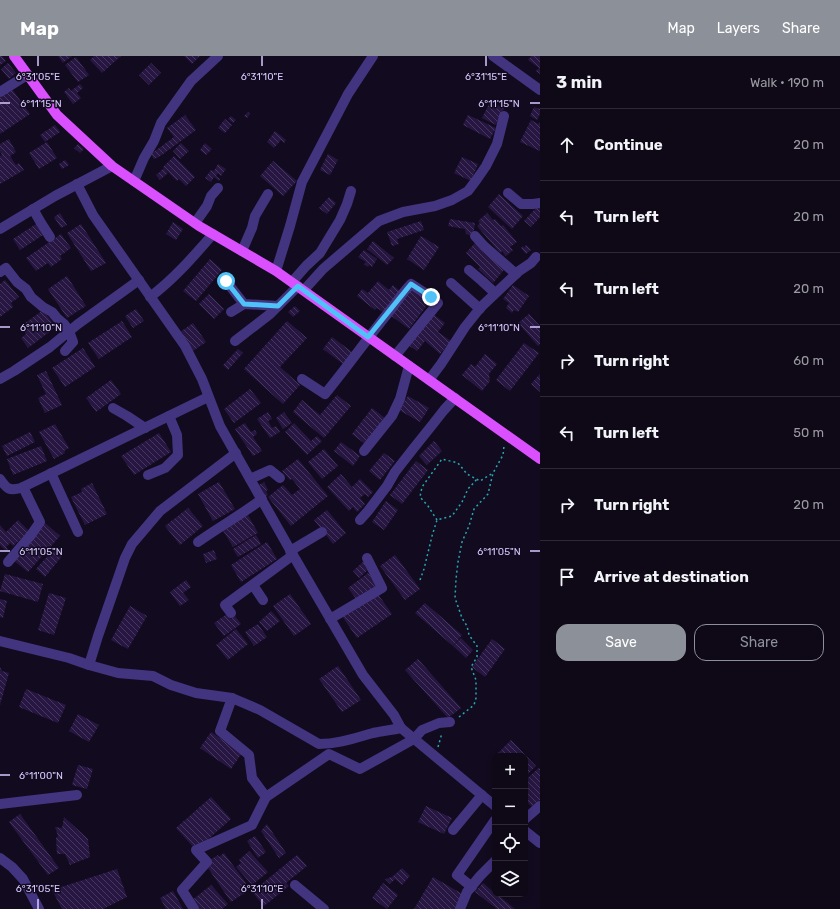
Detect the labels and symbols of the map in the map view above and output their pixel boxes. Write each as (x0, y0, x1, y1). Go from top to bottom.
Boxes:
text: 6°31'05"E (16, 71, 60, 83)
text: 6°31'10"E (241, 71, 283, 83)
text: 6°31'15"E (465, 71, 507, 83)
text: 6°11'15"N (20, 98, 62, 110)
text: 6°11'15"N (478, 98, 520, 110)
route start (217, 272, 235, 290)
route end (422, 288, 440, 306)
text: 6°11'10"N (20, 322, 62, 334)
text: 6°11'10"N (478, 322, 520, 334)
text: 6°11'05"N (19, 546, 63, 558)
text: 6°11'05"N (477, 546, 521, 558)
text: 6°11'00"N (19, 770, 63, 782)
text: 6°31'05"E (16, 883, 60, 895)
text: 6°31'10"E (241, 883, 283, 895)

